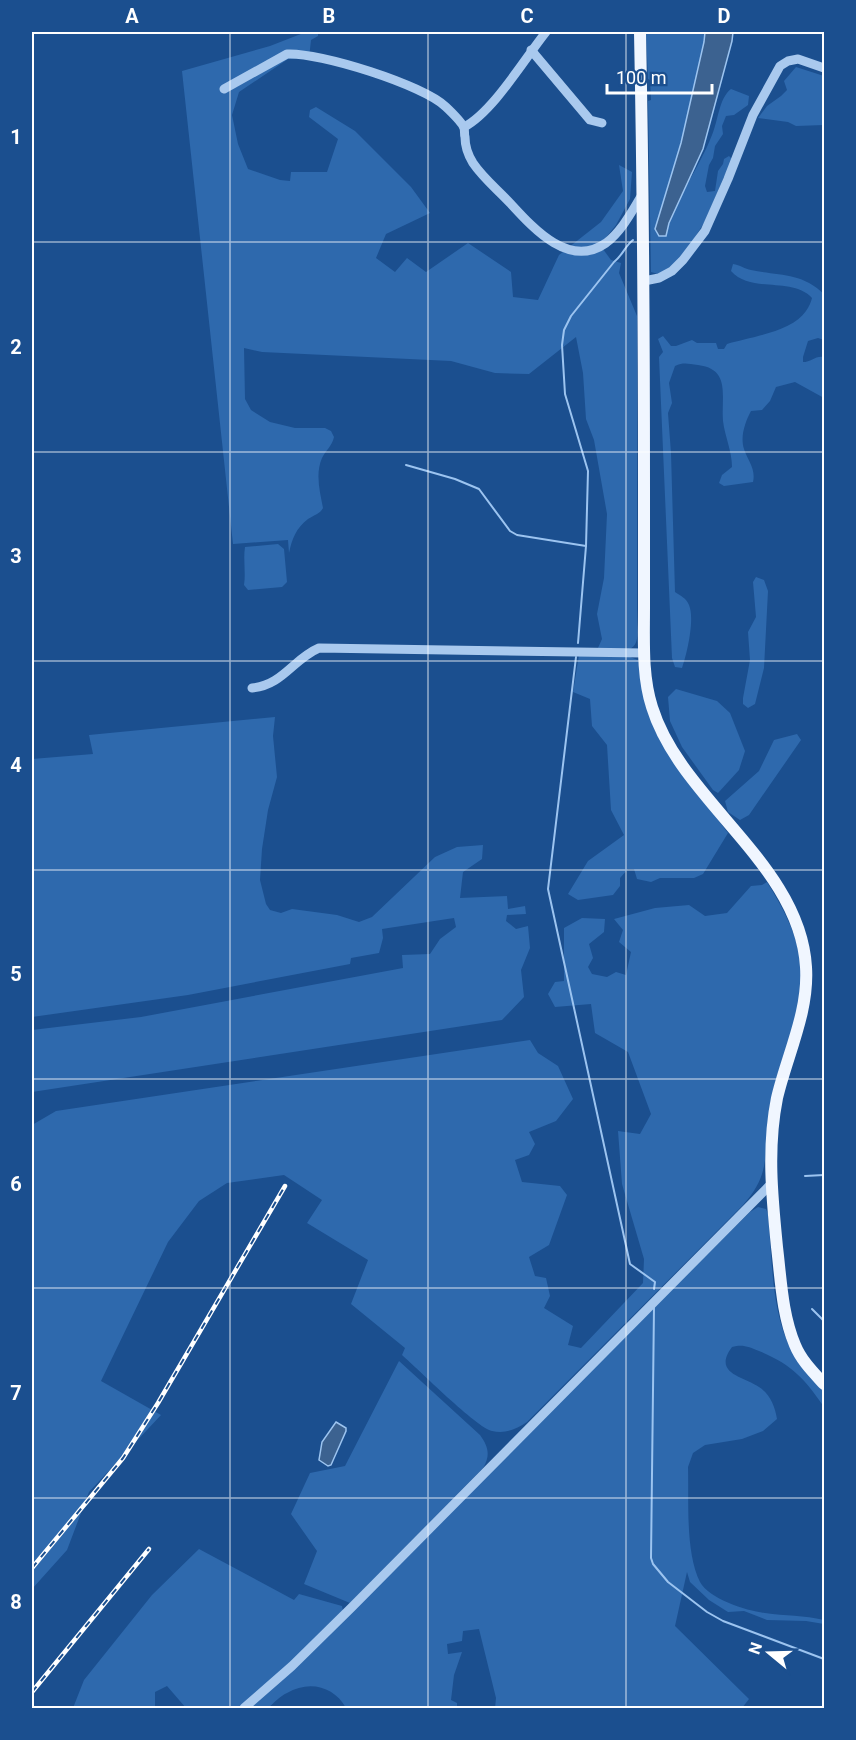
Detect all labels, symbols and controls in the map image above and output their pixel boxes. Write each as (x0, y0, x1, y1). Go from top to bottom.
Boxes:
text: A (125, 4, 139, 28)
text: B (323, 4, 335, 28)
text: C (520, 4, 534, 28)
text: D (718, 4, 731, 28)
scale bar (607, 57, 712, 95)
text: 100 m (616, 67, 667, 88)
text: 1 (10, 125, 22, 149)
text: 2 (10, 335, 22, 359)
text: 3 (10, 544, 22, 568)
text: 4 (10, 753, 22, 777)
text: 5 (10, 962, 22, 986)
text: 6 (10, 1172, 22, 1196)
text: 7 (10, 1381, 22, 1405)
text: 8 (10, 1590, 22, 1614)
north arrow (739, 1623, 799, 1683)
text: N (744, 1640, 766, 1657)

